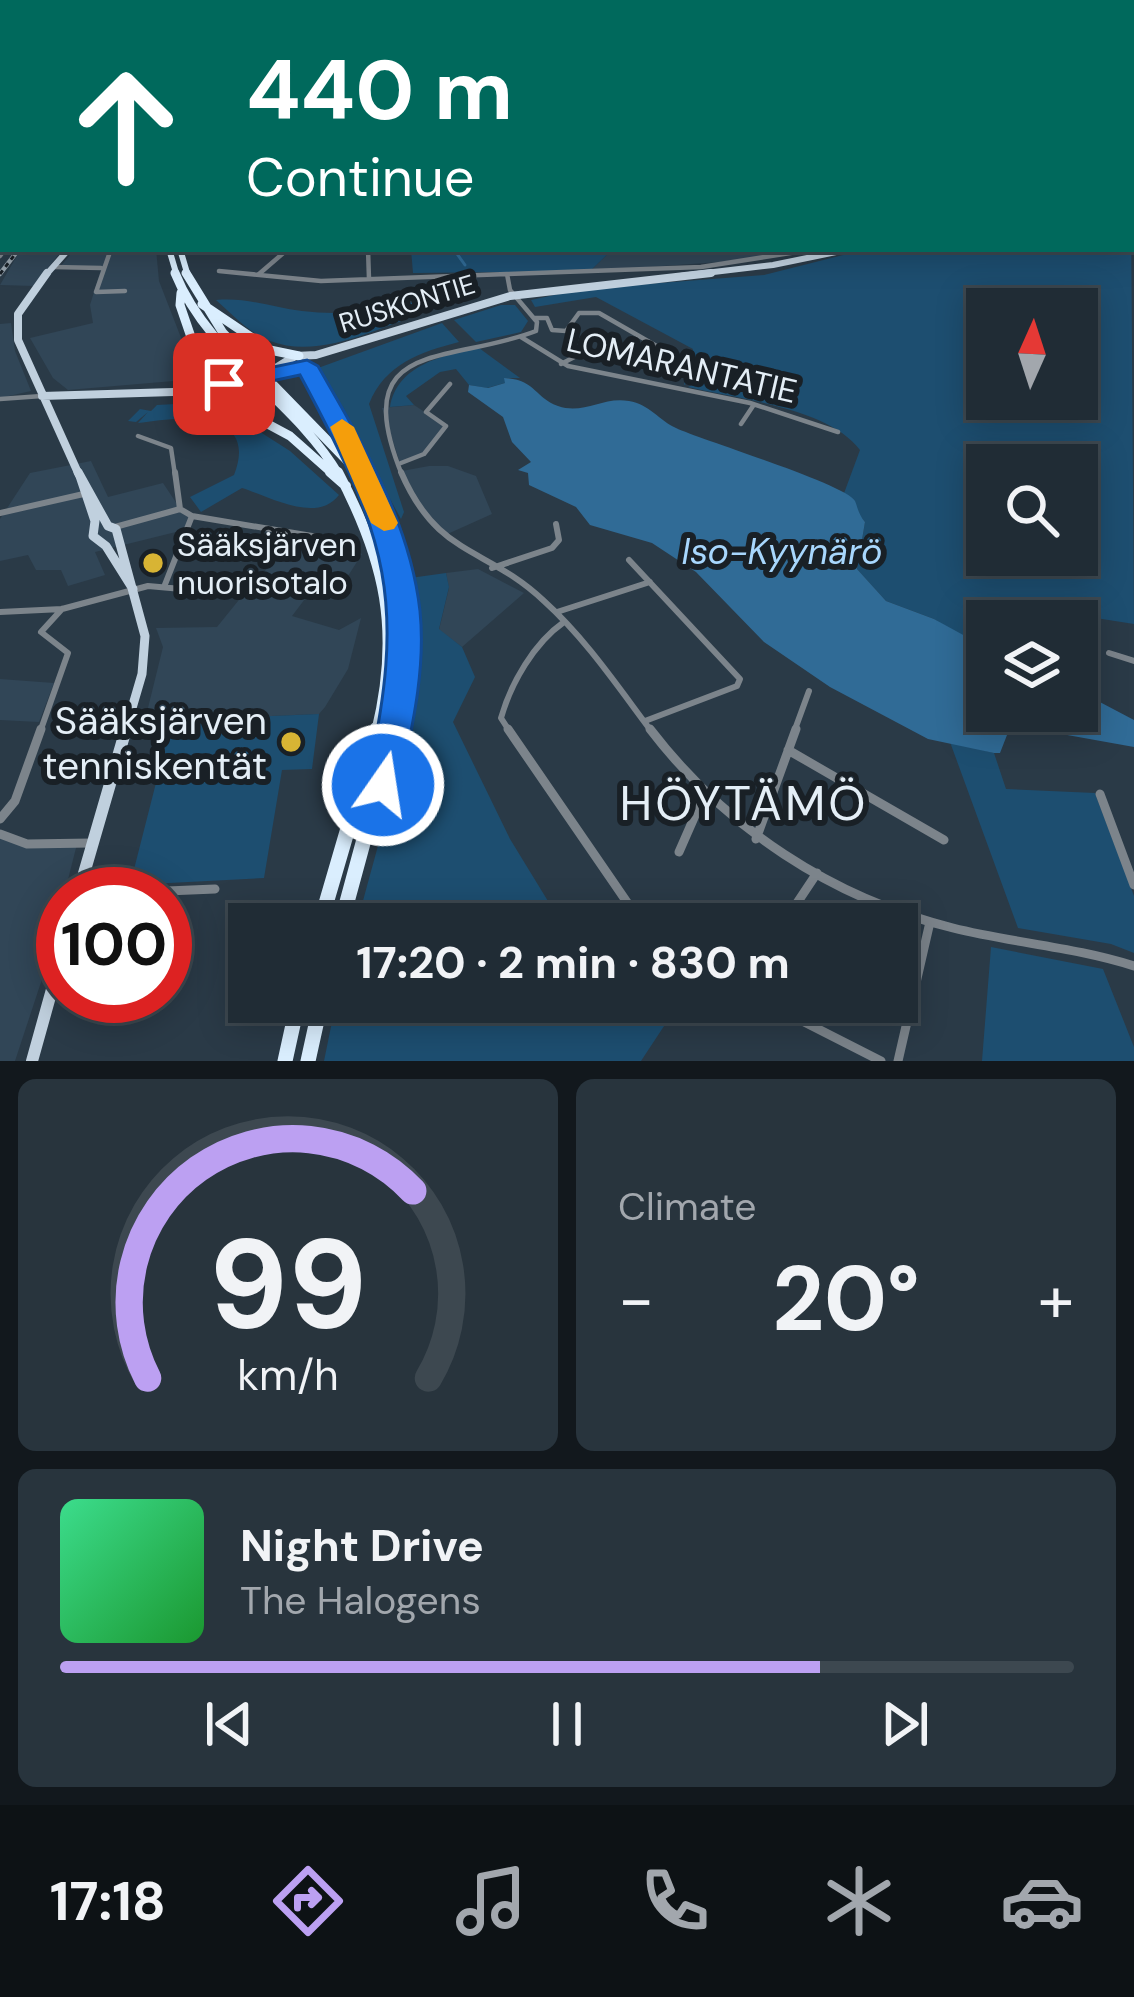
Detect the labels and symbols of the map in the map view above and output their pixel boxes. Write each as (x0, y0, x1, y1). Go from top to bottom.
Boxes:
street label: RUSKONTIE (335, 266, 479, 341)
north arrow (966, 288, 1098, 420)
street label: LOMARANTATIE (563, 318, 801, 413)
pin (173, 333, 275, 435)
place label: Sääksjärven nuorisotalo (177, 523, 357, 604)
water label: Iso-Kyynärö (682, 528, 882, 575)
marker: Sääksjärven nuorisotalo (140, 550, 166, 576)
place label: Sääksjärven tenniskentät (42, 695, 267, 791)
position arrow (320, 722, 446, 848)
marker: Sääksjärven tenniskentät (278, 729, 304, 755)
district label: HÖYTÄMÖ (620, 772, 868, 835)
speed limit sign: 100 (36, 867, 192, 1023)

